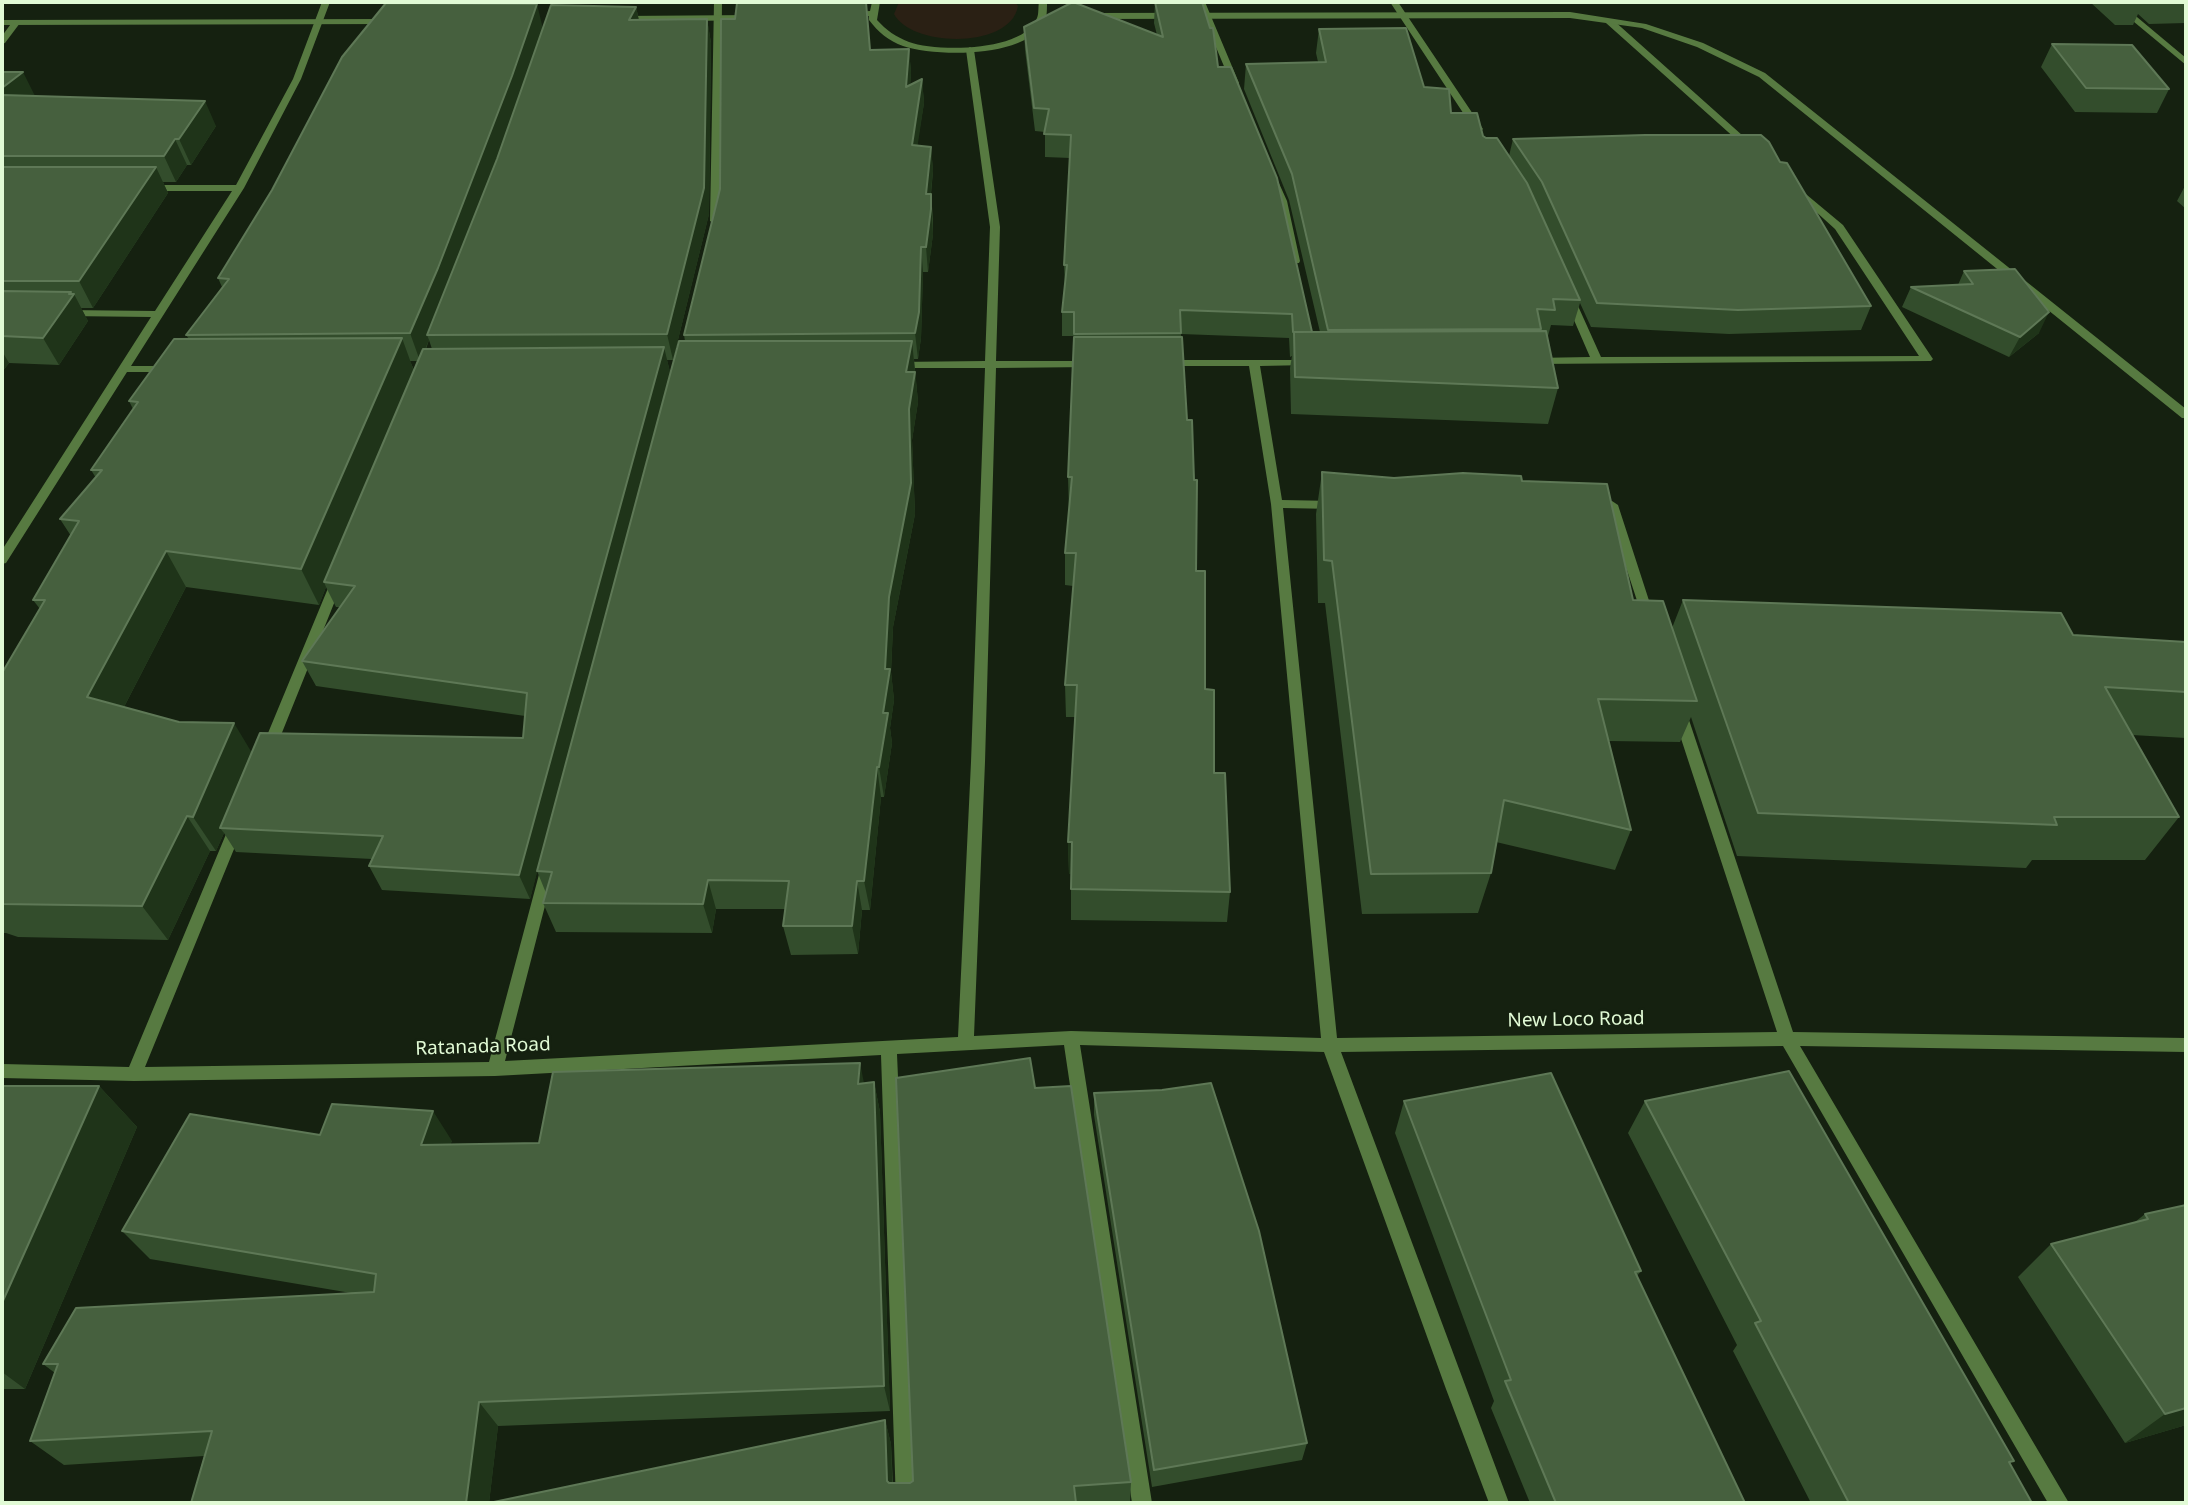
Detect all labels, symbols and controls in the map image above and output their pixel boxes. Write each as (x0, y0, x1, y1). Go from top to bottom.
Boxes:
street label: New Loco Road (1507, 1007, 1645, 1033)
street label: Ratanada Road (415, 1033, 551, 1061)

